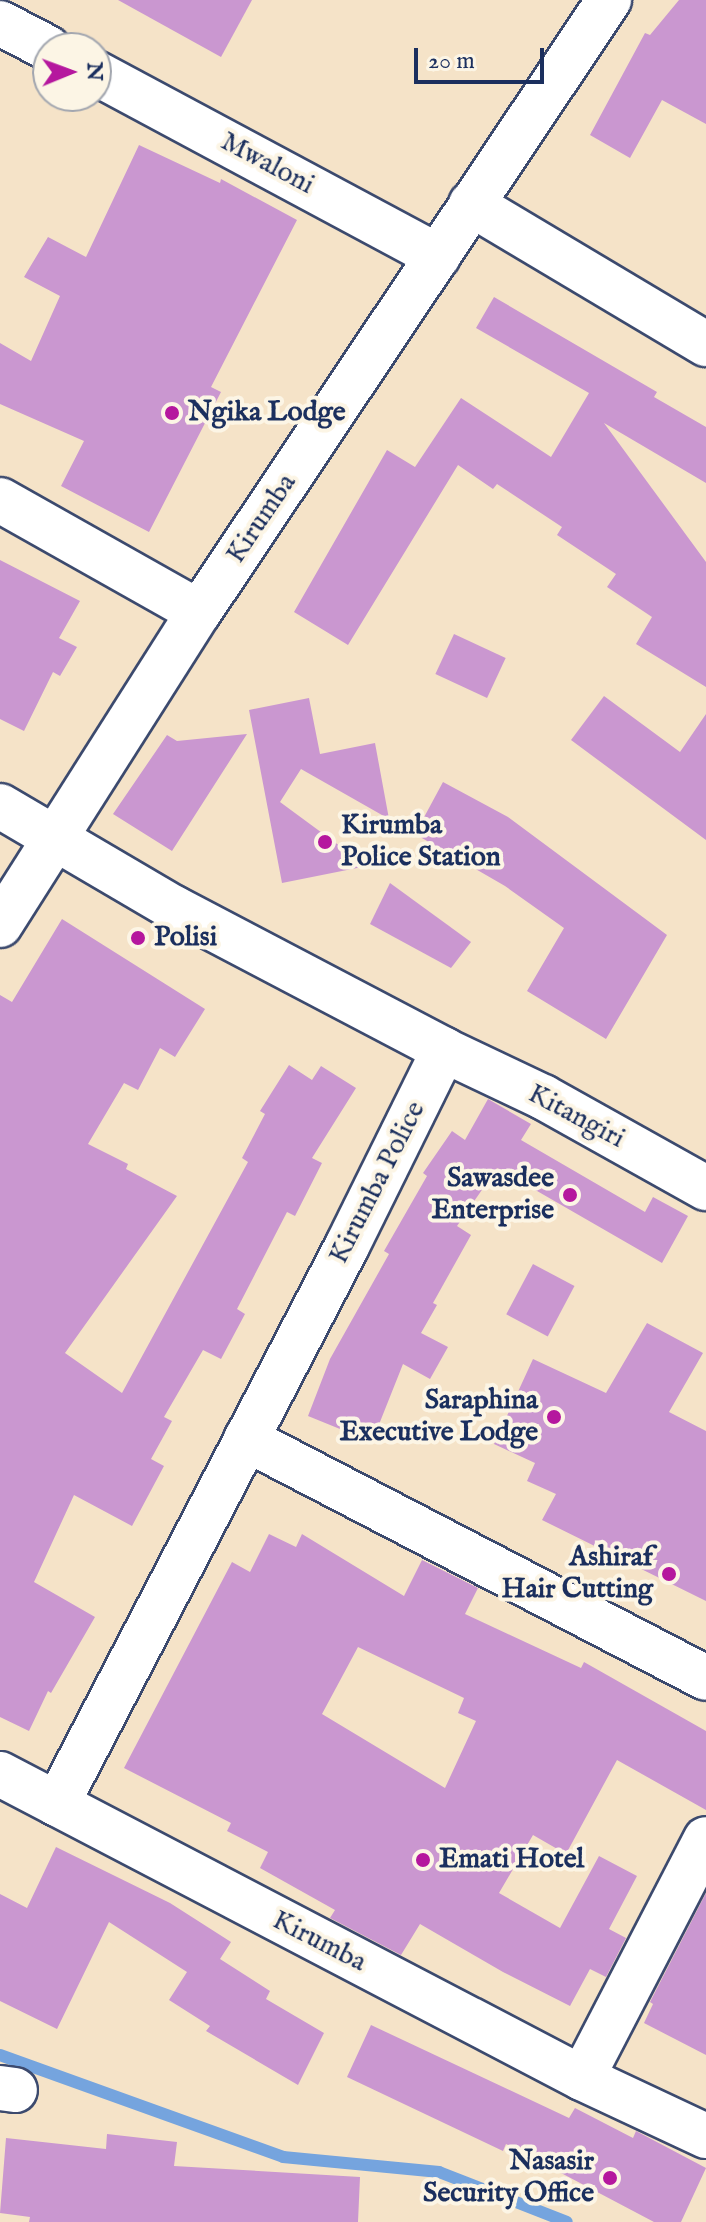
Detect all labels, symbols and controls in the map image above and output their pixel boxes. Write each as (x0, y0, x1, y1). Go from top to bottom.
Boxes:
north arrow (32, 32, 112, 112)
scale bar (418, 32, 548, 82)
text: 20 m (428, 46, 475, 77)
text: N (80, 62, 108, 81)
street label: Mwaloni (215, 125, 319, 203)
place label: Ngika Lodge (188, 396, 346, 430)
marker: Ngika Lodge (163, 404, 181, 422)
street label: Kirumba (220, 468, 304, 570)
place label: Kirumba Police Station (341, 809, 501, 875)
marker: Kirumba Police Station (316, 833, 334, 851)
place label: Polisi (154, 921, 217, 955)
marker: Polisi (129, 929, 147, 947)
street label: Kitangiri (522, 1078, 630, 1156)
street label: Kirumba Police (323, 1096, 433, 1270)
place label: Sawasdee Enterprise (431, 1162, 554, 1228)
marker: Sawasdee Enterprise (561, 1186, 579, 1204)
place label: Saraphina Executive Lodge (339, 1384, 538, 1450)
marker: Saraphina Executive Lodge (545, 1408, 563, 1426)
place label: Ashiraf Hair Cutting (502, 1541, 653, 1607)
marker: Ashiraf Hair Cutting (660, 1565, 678, 1583)
place label: Emati Hotel (439, 1843, 584, 1877)
marker: Emati Hotel (414, 1851, 432, 1869)
street label: Kirumba (266, 1904, 372, 1980)
place label: Nasasir Security Office (423, 2145, 594, 2211)
marker: Nasasir Security Office (601, 2169, 619, 2187)

